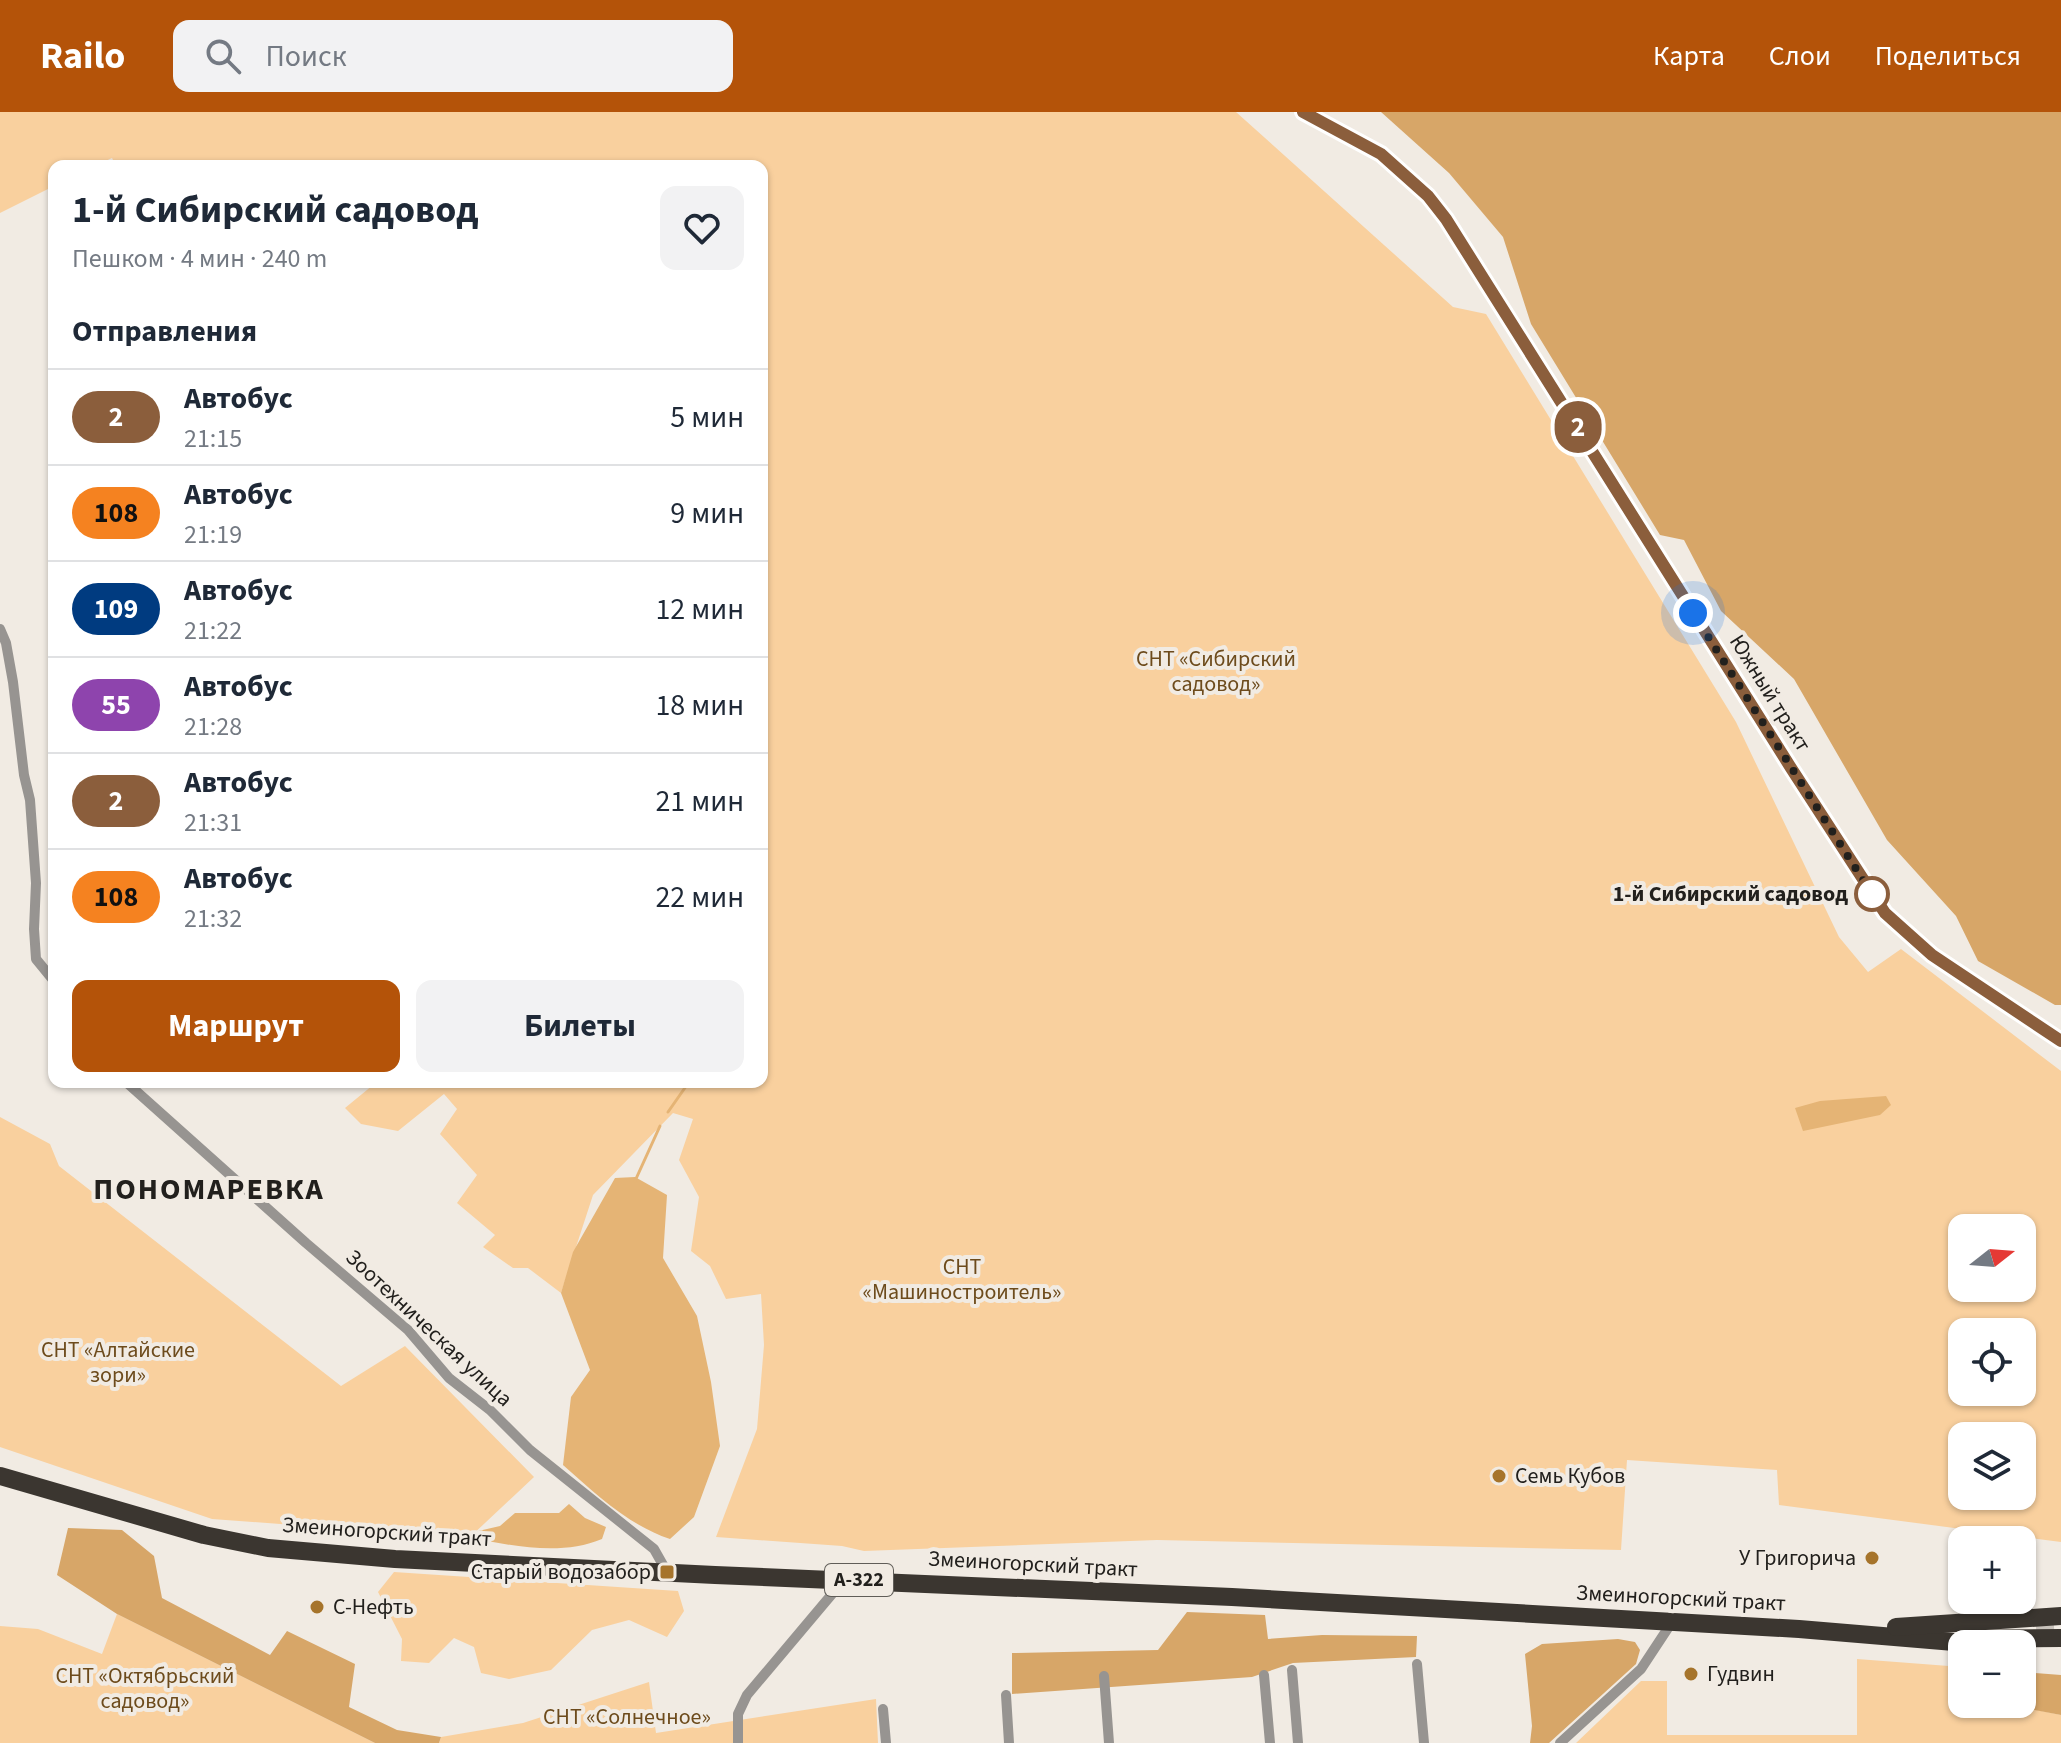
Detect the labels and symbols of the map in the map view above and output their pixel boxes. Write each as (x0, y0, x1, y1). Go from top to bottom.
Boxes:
line badge: 2 (1552, 401, 1604, 453)
your location (1673, 593, 1713, 633)
street label: Южный тракт (1721, 628, 1819, 758)
park label: СНТ «Сибирский садовод» (1136, 643, 1296, 700)
marker: 1-й Сибирский садовод (1855, 877, 1889, 911)
place label: 1-й Сибирский садовод (1613, 878, 1848, 910)
district label: ПОНОМАРЕВКА (93, 1168, 325, 1211)
north arrow (1948, 1214, 2036, 1302)
street label: Зоотехническая улица (338, 1242, 520, 1414)
park label: СНТ «Машиностроитель» (863, 1251, 1061, 1308)
park label: СНТ «Алтайские зори» (41, 1334, 195, 1391)
place label: Семь Кубов (1515, 1460, 1625, 1492)
marker: Семь Кубов (1490, 1467, 1508, 1485)
street label: Змеиногорский тракт (281, 1509, 493, 1555)
place label: У Григорича (1739, 1542, 1856, 1574)
street label: Змеиногорский тракт (927, 1543, 1139, 1585)
marker: У Григорича (1863, 1549, 1881, 1567)
place label: Старый водозабор (471, 1556, 651, 1588)
marker: Старый водозабор (658, 1563, 676, 1581)
road number: А-322 (825, 1564, 893, 1596)
street label: Змеиногорский тракт (1575, 1577, 1787, 1619)
place label: С-Нефть (333, 1591, 414, 1623)
marker: С-Нефть (308, 1598, 326, 1616)
place label: Гудвин (1707, 1658, 1775, 1690)
park label: СНТ «Октябрьский садовод» (55, 1660, 235, 1717)
marker: Гудвин (1682, 1665, 1700, 1683)
park label: СНТ «Солнечное» (543, 1701, 711, 1733)

